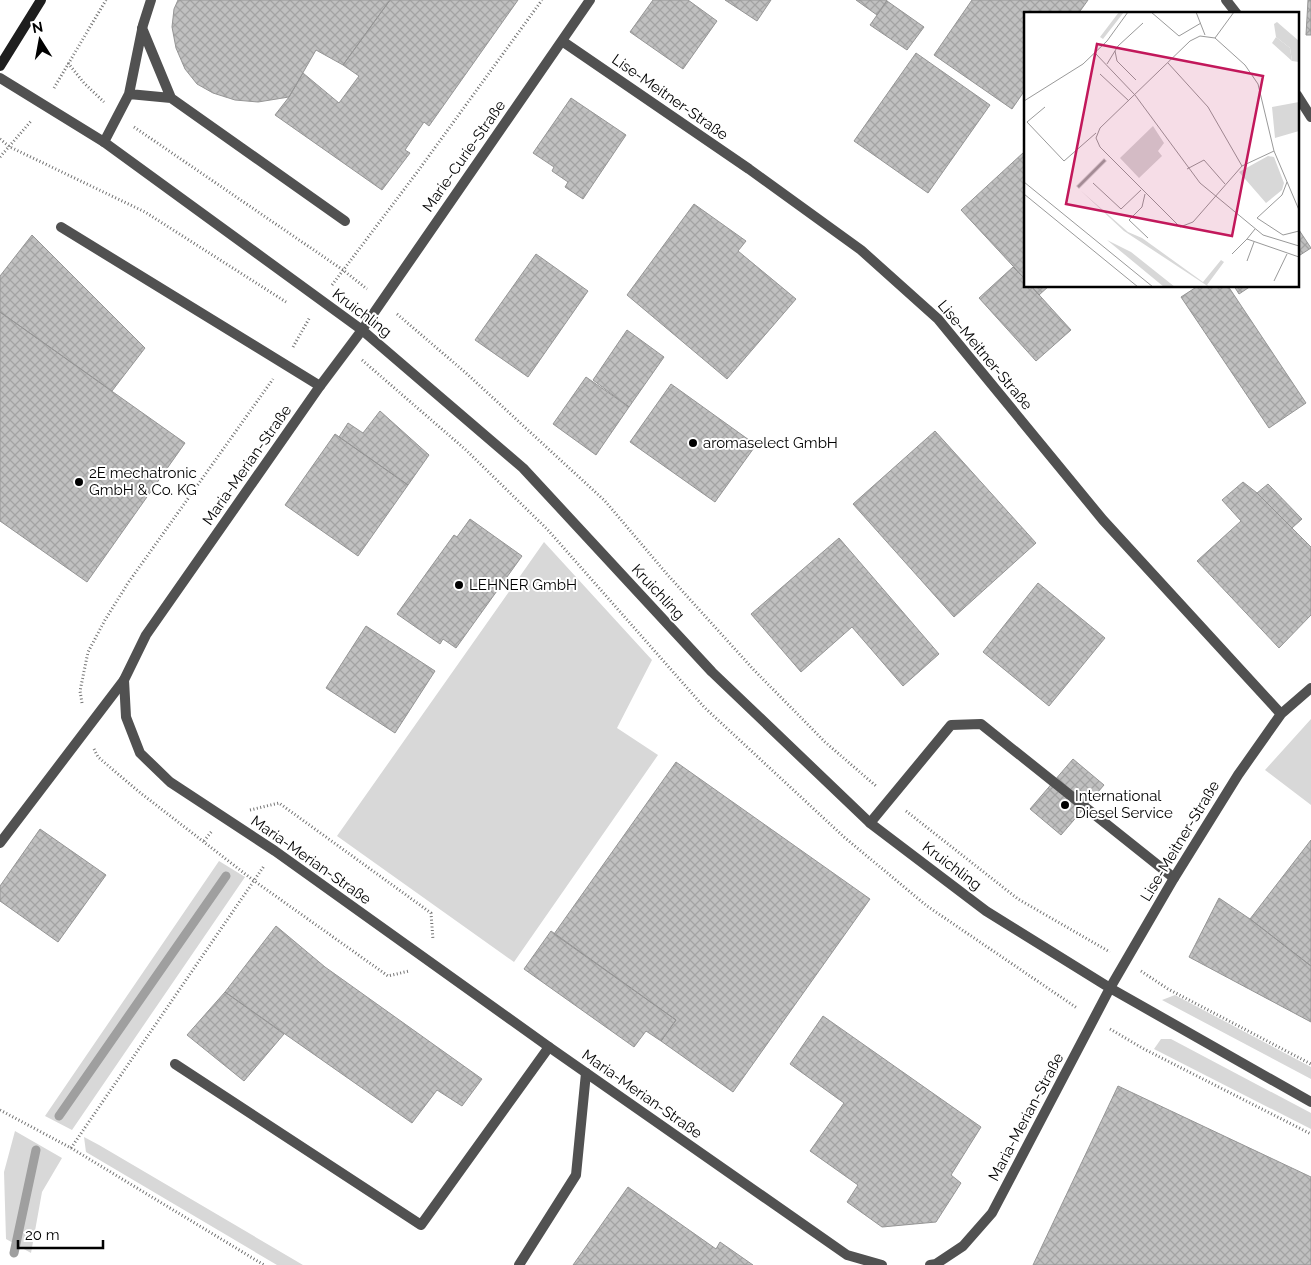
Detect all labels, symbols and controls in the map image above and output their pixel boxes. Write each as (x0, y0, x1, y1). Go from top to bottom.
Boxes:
inset map (1024, 12, 1298, 288)
north arrow (15, 15, 65, 65)
text: N (31, 18, 44, 36)
street label: Lise-Meitner-Straße (608, 50, 732, 144)
street label: Marie-Curie-Straße (419, 97, 509, 215)
street label: Kruichling (329, 285, 395, 341)
street label: Lise-Meitner-Straße (934, 297, 1036, 414)
street label: Maria-Merian-Straße (199, 401, 295, 528)
place label: aromaselect GmbH (703, 434, 838, 452)
marker: aromaselect GmbH (687, 437, 699, 449)
place label: 2E mechatronic GmbH & Co. KG (89, 464, 197, 499)
marker: 2E mechatronic GmbH & Co. KG (73, 476, 85, 488)
street label: Kruichling (628, 560, 688, 624)
place label: LEHNER GmbH (469, 576, 577, 594)
marker: LEHNER GmbH (453, 579, 465, 591)
street label: Lise-Meitner-Straße (1137, 777, 1223, 905)
place label: International Diesel Service (1075, 787, 1173, 822)
marker: International Diesel Service (1059, 799, 1071, 811)
street label: Maria-Merian-Straße (248, 812, 375, 908)
street label: Kruichling (919, 838, 985, 894)
street label: Maria-Merian-Straße (579, 1046, 706, 1142)
street label: Maria-Merian-Straße (985, 1050, 1067, 1184)
scale bar (18, 1218, 102, 1250)
text: 20 m (25, 1226, 60, 1244)

